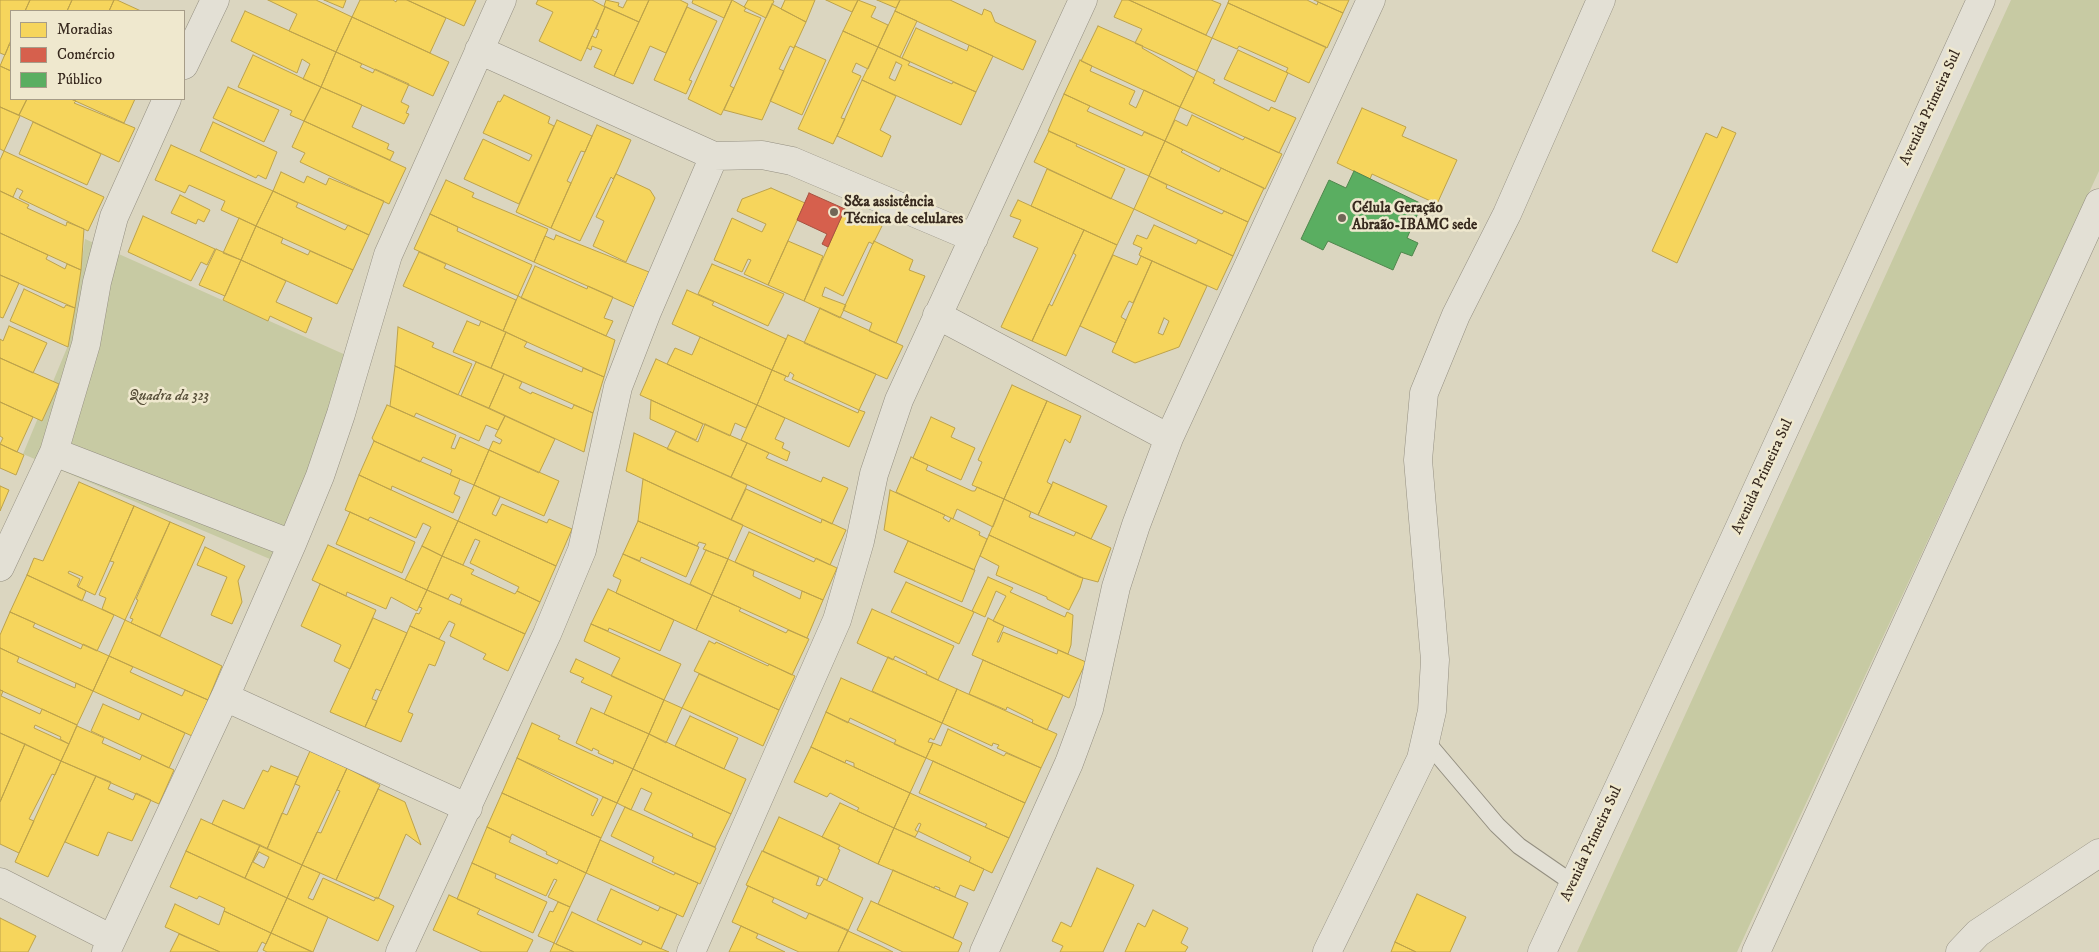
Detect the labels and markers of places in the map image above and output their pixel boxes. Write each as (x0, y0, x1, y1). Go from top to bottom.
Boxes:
place label: S&a assistência Técnica de celulares (844, 194, 963, 229)
place label: Célula Geração Abraão-IBAMC sede (1352, 200, 1477, 235)
marker: S&a assistência Técnica de celulares (828, 206, 840, 218)
marker: Célula Geração Abraão-IBAMC sede (1336, 212, 1348, 224)

